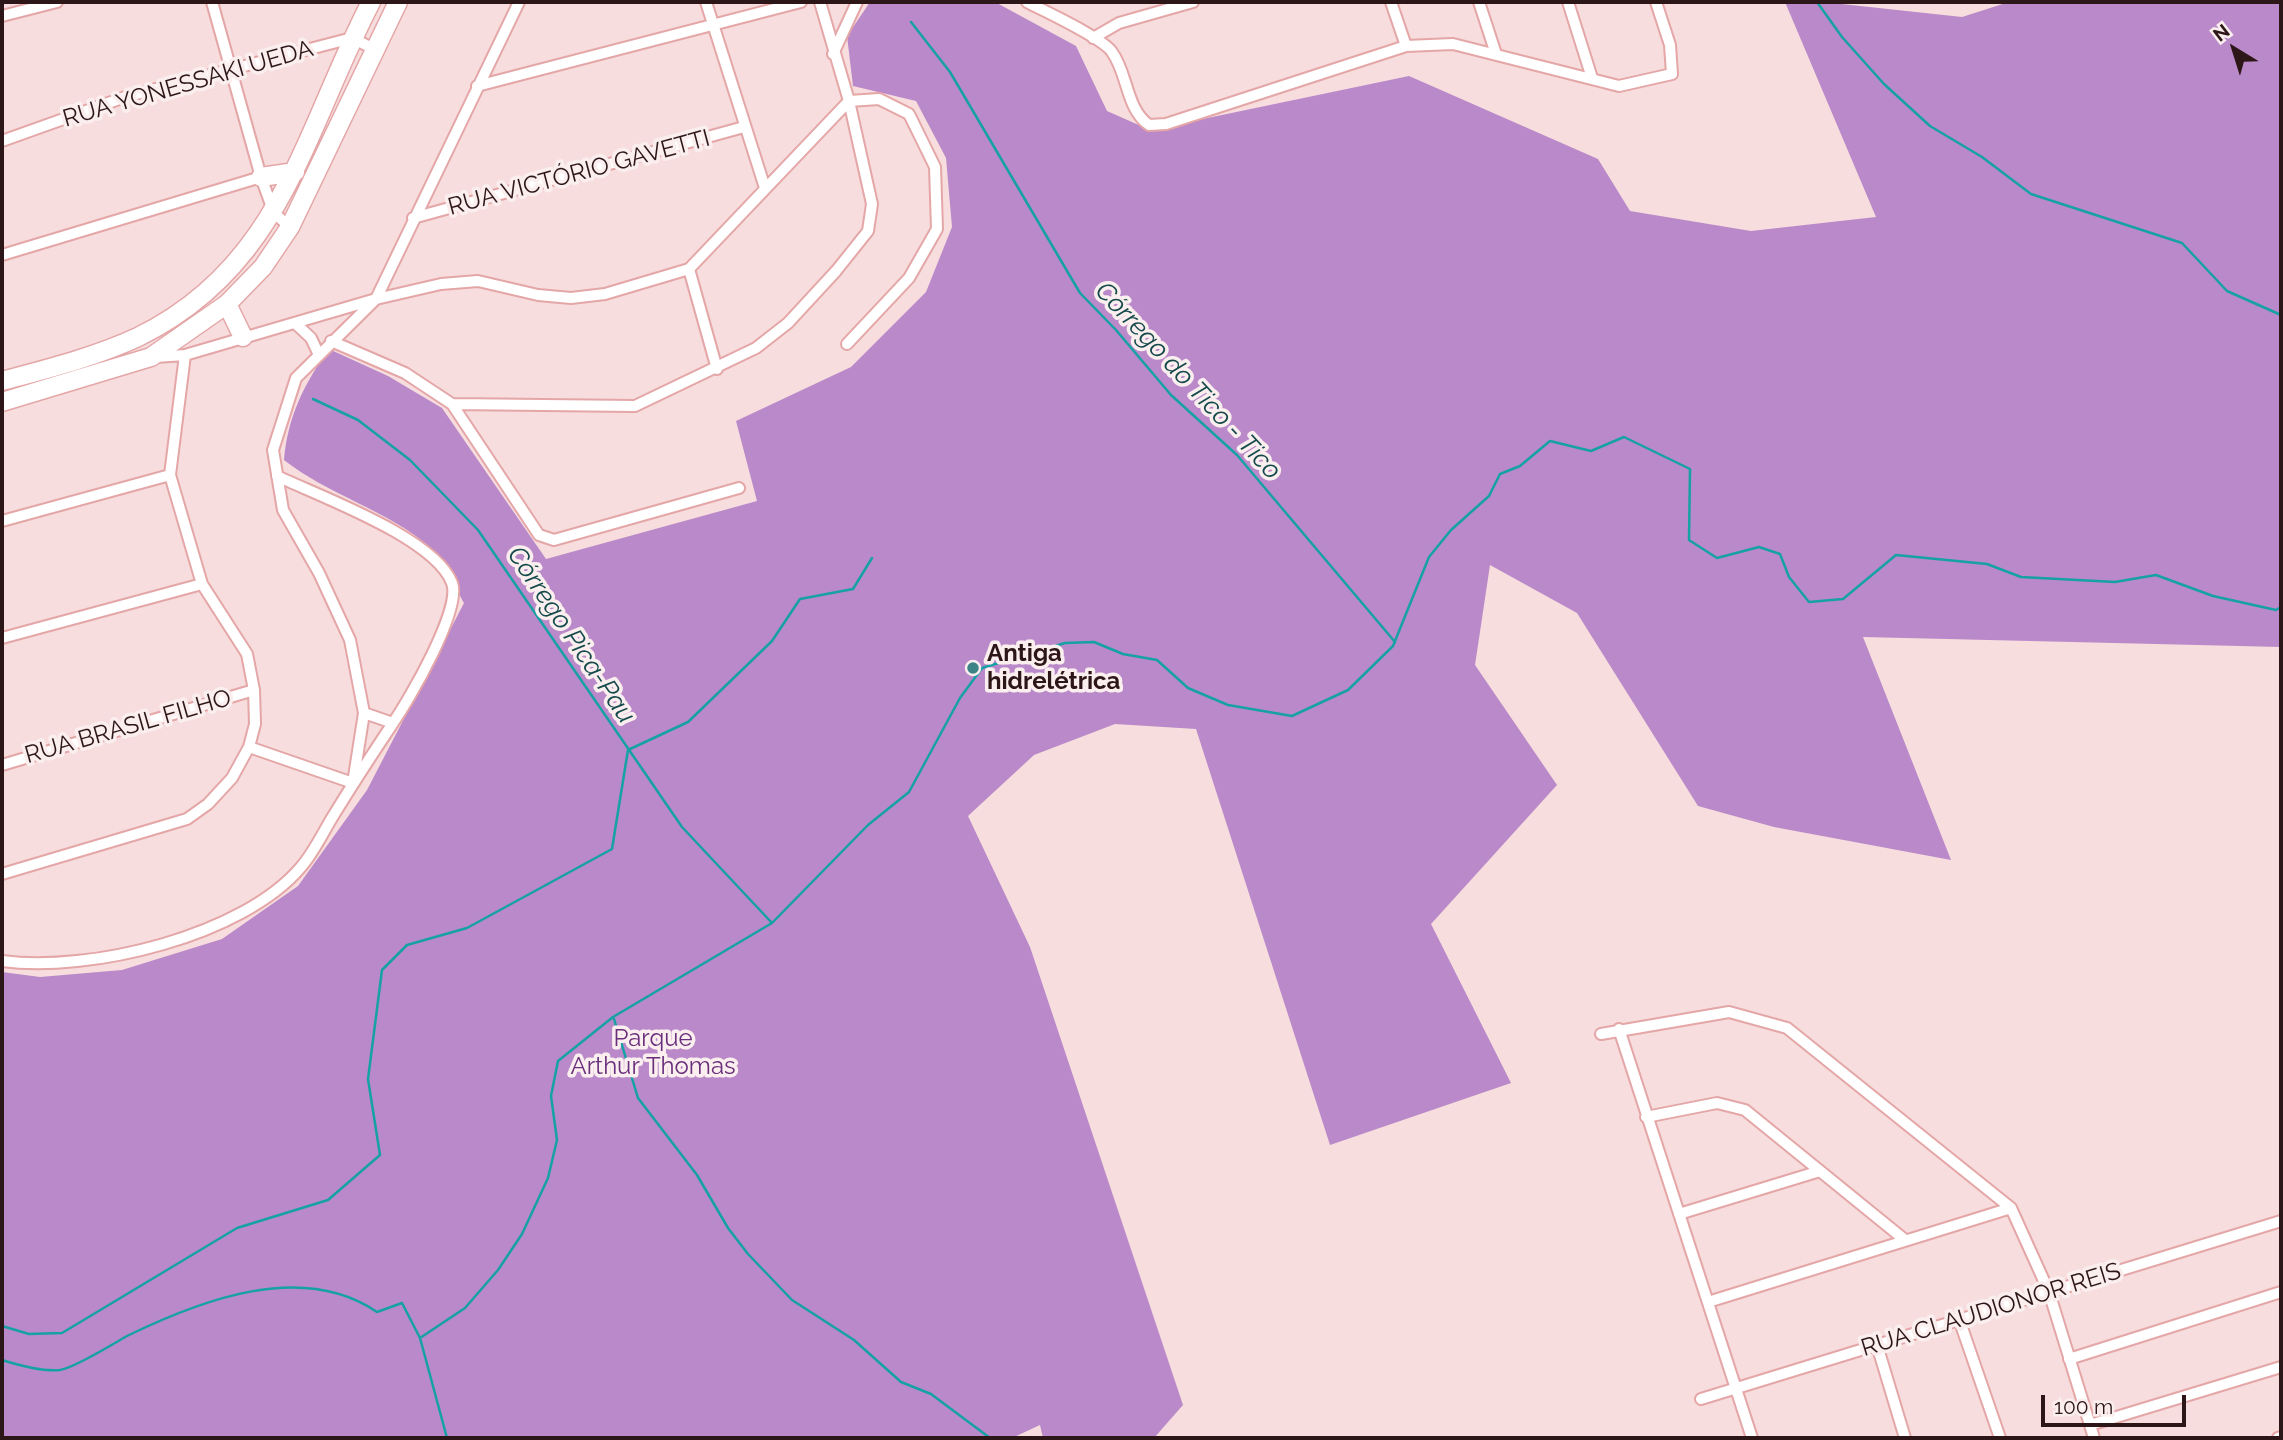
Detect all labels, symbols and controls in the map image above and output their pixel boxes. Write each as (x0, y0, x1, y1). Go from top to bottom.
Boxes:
north arrow (2199, 14, 2269, 84)
text: N (2209, 19, 2234, 46)
street label: RUA YONESSAKI UEDA (60, 34, 316, 134)
street label: RUA VICTÓRIO GAVETTI (445, 124, 713, 222)
water label: Córrego do Tico - Tico (1088, 276, 1288, 486)
water label: Córrego Pica-Pau (500, 541, 642, 729)
place label: Antiga hidrelétrica (987, 640, 1120, 696)
marker: Antiga hidrelétrica (965, 660, 981, 676)
street label: RUA BRASIL FILHO (21, 684, 235, 770)
park label: Parque Arthur Thomas (570, 1025, 736, 1081)
street label: RUA CLAUDIONOR REIS (1858, 1257, 2124, 1363)
scale bar (2045, 1380, 2190, 1424)
text: 100 m (2054, 1394, 2113, 1419)

